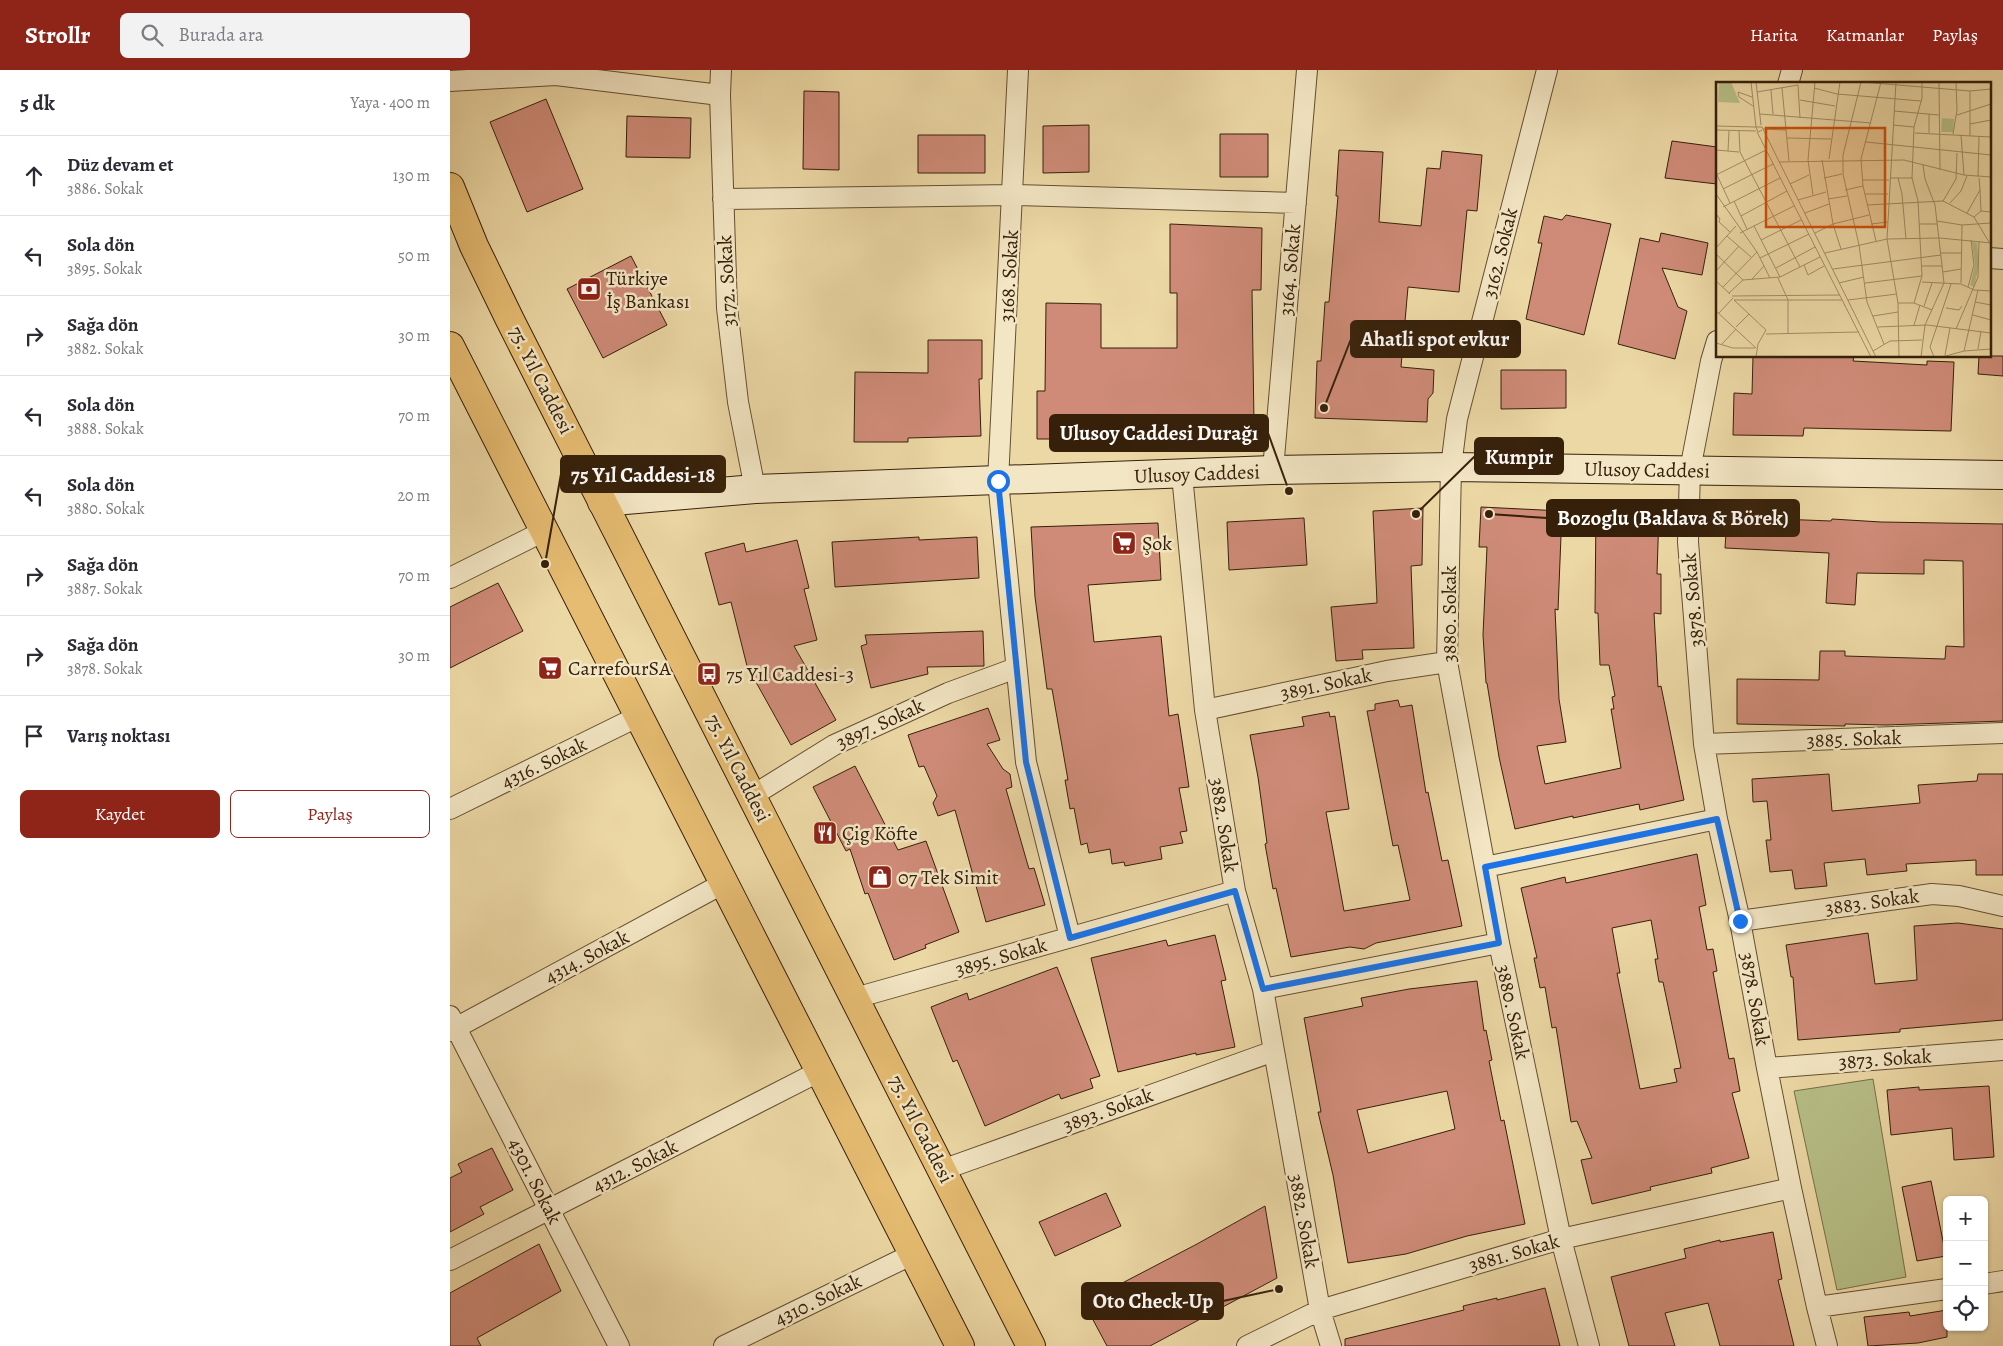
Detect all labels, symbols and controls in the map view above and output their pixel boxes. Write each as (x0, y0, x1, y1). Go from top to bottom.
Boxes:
search box (120, 13, 470, 58)
text: Strollr (25, 19, 90, 51)
icon: search (138, 21, 166, 49)
text: Burada ara (178, 22, 264, 48)
text: Harita (1750, 23, 1798, 47)
text: Katmanlar (1826, 23, 1904, 47)
text: Paylaş (1932, 23, 1978, 47)
inset map (1716, 82, 1990, 358)
text: 5 dk (20, 89, 55, 117)
text: Yaya · 400 m (351, 92, 430, 114)
text: Düz devam et (67, 152, 174, 178)
icon: ahead (20, 162, 48, 190)
text: 130 m (393, 165, 430, 187)
text: 3886. Sokak (67, 178, 143, 200)
street label: 3162. Sokak (1476, 205, 1524, 301)
street label: 3164. Sokak (1273, 223, 1307, 317)
street label: 3168. Sokak (993, 229, 1025, 323)
text: Sola dön (67, 232, 135, 258)
street label: 3172. Sokak (711, 234, 743, 327)
icon: left (20, 242, 48, 270)
text: 50 m (398, 245, 430, 267)
text: 3895. Sokak (67, 258, 142, 280)
place label: Türkiye İş Bankası (606, 265, 690, 315)
bank icon: Türkiye İş Bankası (576, 276, 602, 302)
text: Sağa dön (67, 312, 139, 338)
street label: 75. Yıl Caddesi (502, 321, 580, 439)
callout: Ahatli spot evkur (1351, 321, 1520, 357)
icon: right (20, 322, 48, 350)
text: 30 m (398, 325, 430, 347)
text: Ahatli spot evkur (1360, 325, 1510, 353)
text: 3882. Sokak (67, 338, 144, 360)
text: Sola dön (67, 392, 135, 418)
icon: left (20, 402, 48, 430)
text: 70 m (398, 405, 430, 427)
callout: Ulusoy Caddesi Durağı (1050, 415, 1268, 451)
text: 3888. Sokak (67, 418, 144, 440)
text: Ulusoy Caddesi Durağı (1060, 419, 1258, 447)
callout: Kumpir (1475, 438, 1563, 474)
text: Kumpir (1485, 443, 1554, 471)
street label: Ulusoy Caddesi (1584, 455, 1710, 485)
callout: 75 Yıl Caddesi-18 (561, 456, 725, 492)
street label: Ulusoy Caddesi (1134, 458, 1260, 490)
text: 75 Yıl Caddesi-18 (571, 461, 715, 489)
route start (987, 470, 1010, 493)
text: Sola dön (67, 472, 135, 498)
icon: left (20, 482, 48, 510)
text: 20 m (397, 485, 430, 507)
text: 3880. Sokak (67, 498, 145, 520)
callout: Bozoglu (Baklava & Börek) (1547, 500, 1799, 536)
text: Bozoglu (Baklava & Börek) (1557, 504, 1789, 532)
supermarket icon: Şok (1111, 530, 1137, 556)
place label: Şok (1142, 530, 1172, 557)
text: Sağa dön (67, 552, 139, 578)
street label: 3878. Sokak (1675, 552, 1711, 648)
icon: right (20, 562, 48, 590)
text: 70 m (398, 565, 430, 587)
street label: 3880. Sokak (1436, 565, 1463, 663)
text: 3887. Sokak (67, 578, 143, 600)
text: Sağa dön (67, 632, 139, 658)
icon: right (20, 642, 48, 670)
text: 30 m (398, 645, 430, 667)
supermarket icon: CarrefourSA (537, 655, 563, 681)
place label: CarrefourSA (568, 655, 671, 682)
text: 3878. Sokak (67, 658, 143, 680)
bus stop icon: 75 Yıl Caddesi-3 (696, 661, 722, 687)
place label: 75 Yıl Caddesi-3 (726, 661, 854, 688)
street label: 3891. Sokak (1278, 661, 1374, 707)
street label: 3897. Sokak (832, 692, 928, 756)
street label: 75. Yıl Caddesi (699, 709, 777, 827)
icon: arrive (20, 722, 48, 750)
text: Varış noktası (67, 723, 170, 749)
street label: 3885. Sokak (1806, 724, 1902, 754)
street label: 4316. Sokak (497, 731, 591, 795)
street label: 3882. Sokak (1203, 776, 1245, 874)
button: Kaydet (20, 790, 220, 838)
button: Paylaş (230, 790, 430, 838)
restaurant icon: Çig Köfte (812, 820, 838, 846)
place label: Çig Köfte (842, 820, 918, 847)
shop icon: 07 Tek Simit (867, 864, 893, 890)
place label: 07 Tek Simit (898, 864, 999, 891)
street label: 3883. Sokak (1823, 882, 1921, 922)
route end (1729, 910, 1752, 933)
street label: 4314. Sokak (540, 923, 634, 990)
street label: 3895. Sokak (952, 931, 1050, 983)
street label: 3878. Sokak (1733, 950, 1777, 1048)
street label: 3880. Sokak (1490, 962, 1536, 1062)
street label: 3873. Sokak (1837, 1042, 1933, 1076)
street label: 75. Yıl Caddesi (882, 1070, 960, 1188)
street label: 3893. Sokak (1059, 1081, 1157, 1139)
street label: 4301. Sokak (502, 1133, 568, 1229)
street label: 4312. Sokak (588, 1133, 682, 1199)
street label: 3882. Sokak (1282, 1171, 1326, 1271)
map controls (1943, 1196, 1988, 1331)
button: + (1943, 1196, 1988, 1241)
street label: 3881. Sokak (1465, 1227, 1563, 1279)
button: − (1943, 1241, 1988, 1286)
street label: 4310. Sokak (770, 1267, 866, 1333)
callout: Oto Check-Up (1082, 1283, 1223, 1319)
button: locate (1943, 1286, 1988, 1331)
text: Oto Check-Up (1093, 1287, 1213, 1315)

